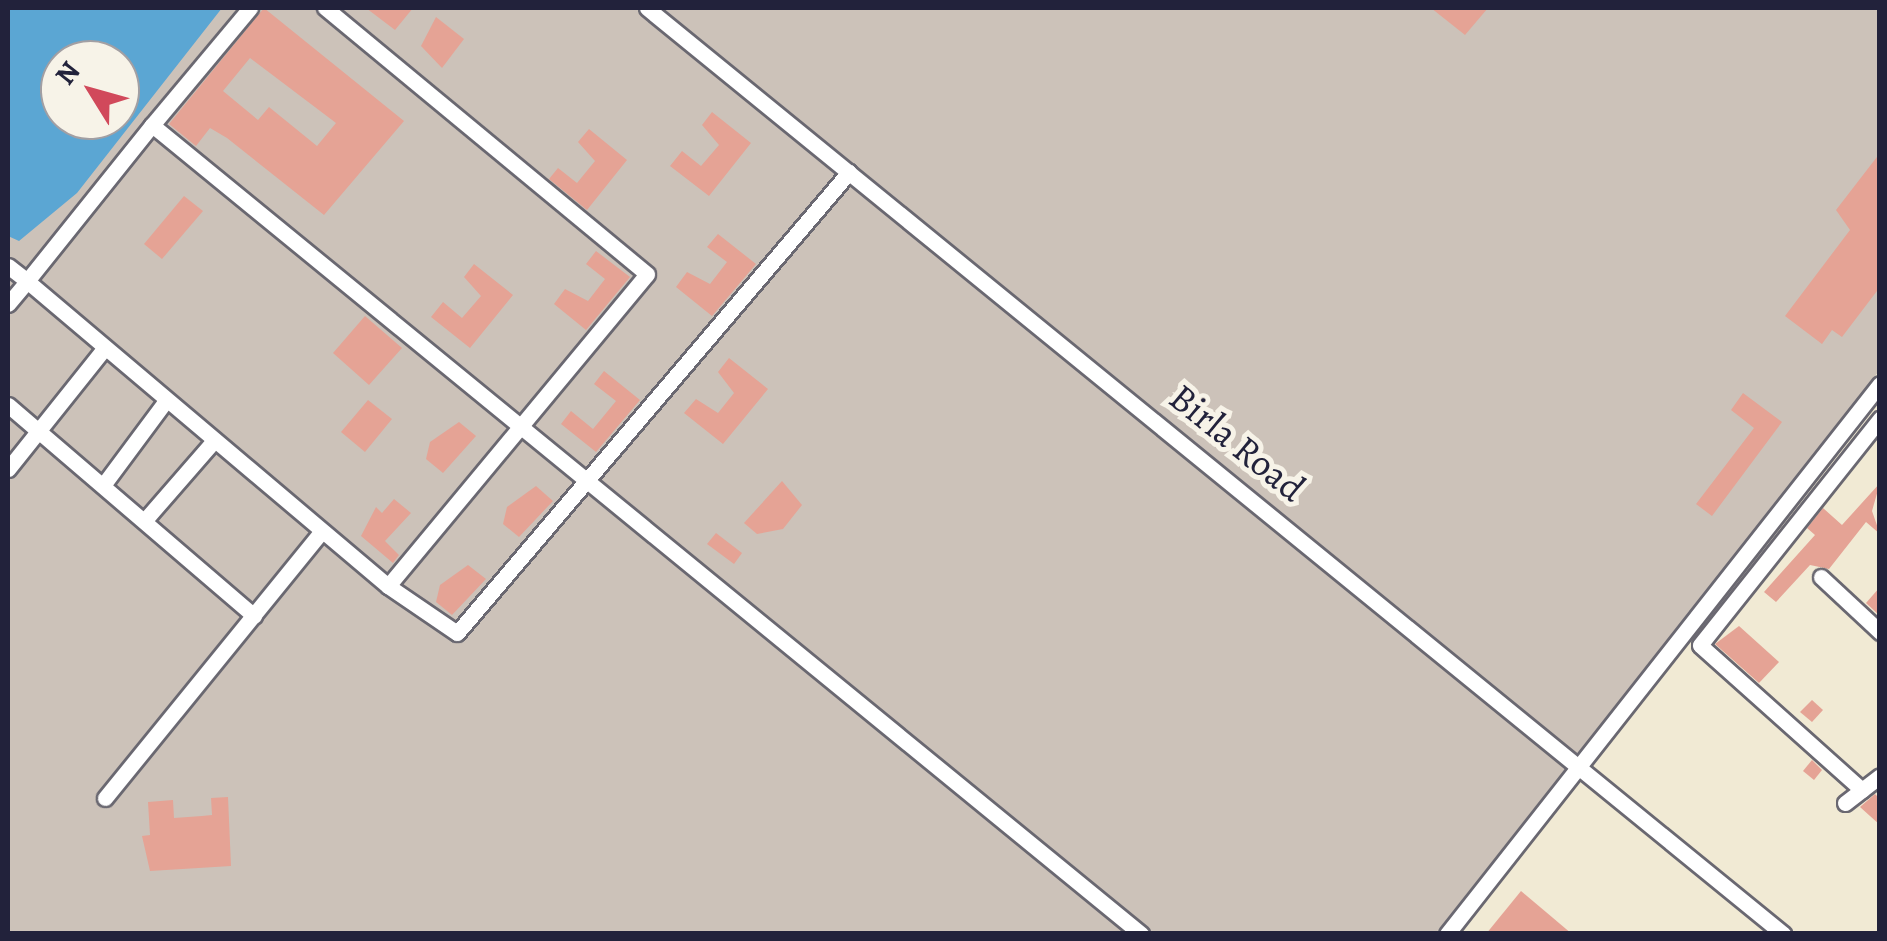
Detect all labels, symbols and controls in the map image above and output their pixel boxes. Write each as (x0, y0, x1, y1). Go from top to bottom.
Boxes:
north arrow (40, 40, 140, 140)
text: N (46, 54, 89, 93)
street label: Birla Road (1160, 375, 1314, 511)

